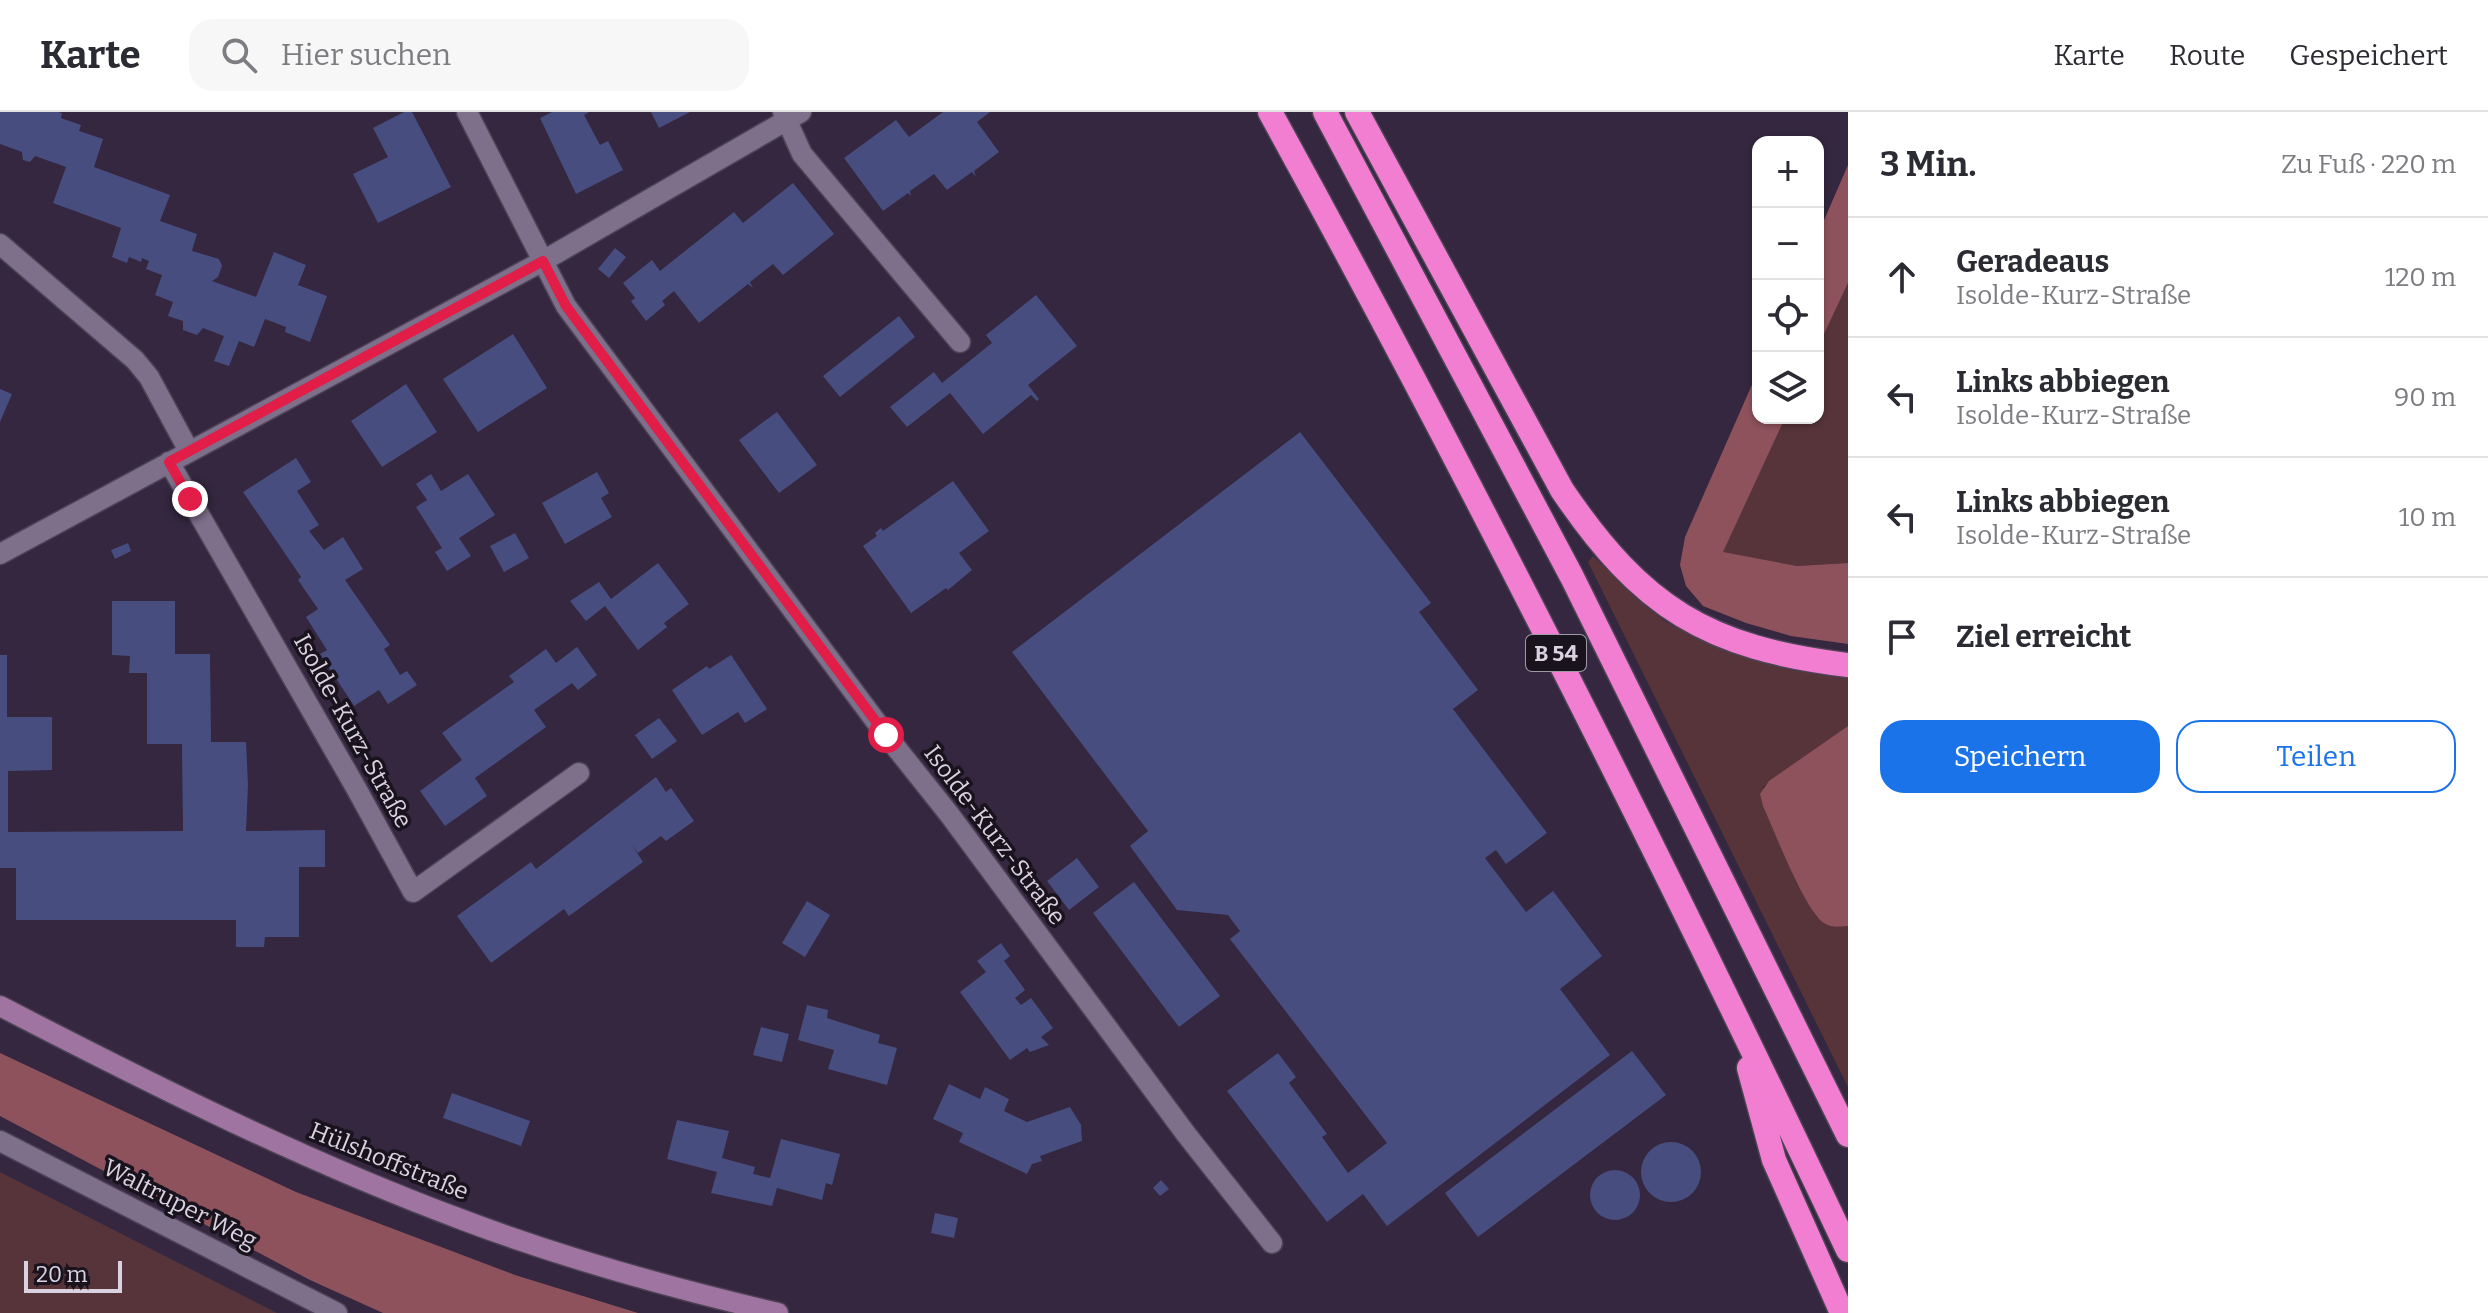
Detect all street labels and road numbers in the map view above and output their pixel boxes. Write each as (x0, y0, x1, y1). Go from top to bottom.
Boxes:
street label: Isolde-Kurz-Straße (288, 629, 418, 833)
road number: B 54 (1526, 635, 1586, 671)
street label: Isolde-Kurz-Straße (918, 740, 1072, 930)
street label: Hülshoffstraße (305, 1116, 473, 1206)
street label: Waltruper Weg (98, 1153, 262, 1255)

